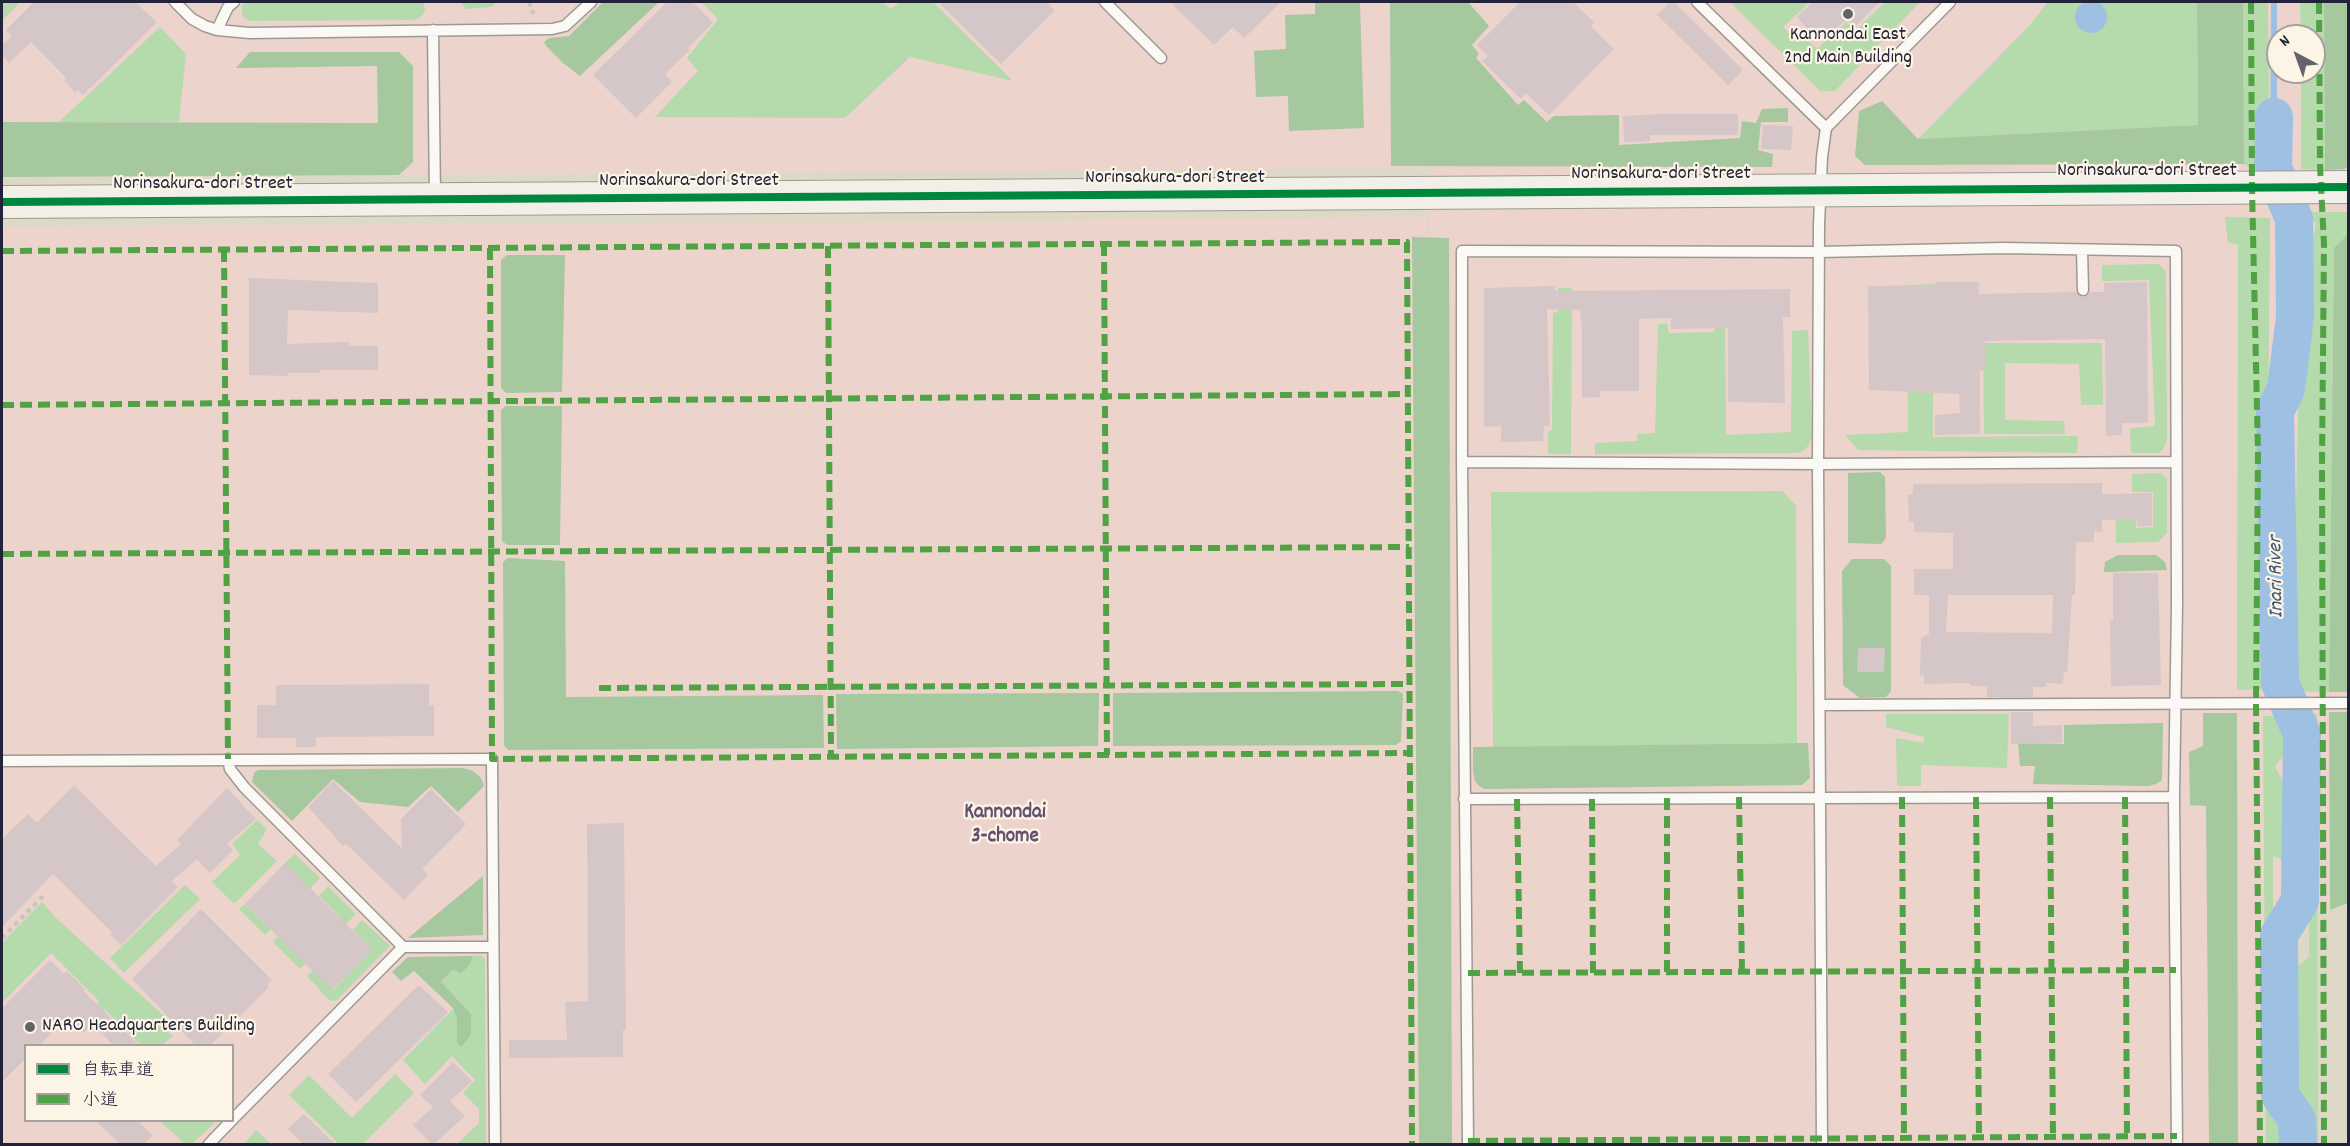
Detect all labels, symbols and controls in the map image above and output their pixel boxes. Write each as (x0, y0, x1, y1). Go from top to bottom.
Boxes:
marker: Kannondai East 2nd Main Building (1841, 7, 1855, 21)
place label: Kannondai East 2nd Main Building (1784, 24, 1912, 71)
north arrow (2266, 24, 2326, 84)
text: N (2275, 30, 2296, 53)
street label: Norinsakura-dori Street (2057, 160, 2237, 184)
street label: Norinsakura-dori Street (1571, 163, 1751, 187)
street label: Norinsakura-dori Street (1085, 167, 1265, 191)
street label: Norinsakura-dori Street (599, 170, 779, 194)
street label: Norinsakura-dori Street (113, 173, 293, 197)
water label: Inari River (2265, 536, 2291, 618)
district label: Kannondai 3-chome (964, 801, 1046, 851)
place label: NARO Headquarters Building (42, 1015, 255, 1039)
marker: NARO Headquarters Building (23, 1020, 37, 1034)
legend (24, 1044, 234, 1122)
text: 自転車道 (82, 1059, 154, 1084)
text: 小道 (82, 1089, 118, 1114)

